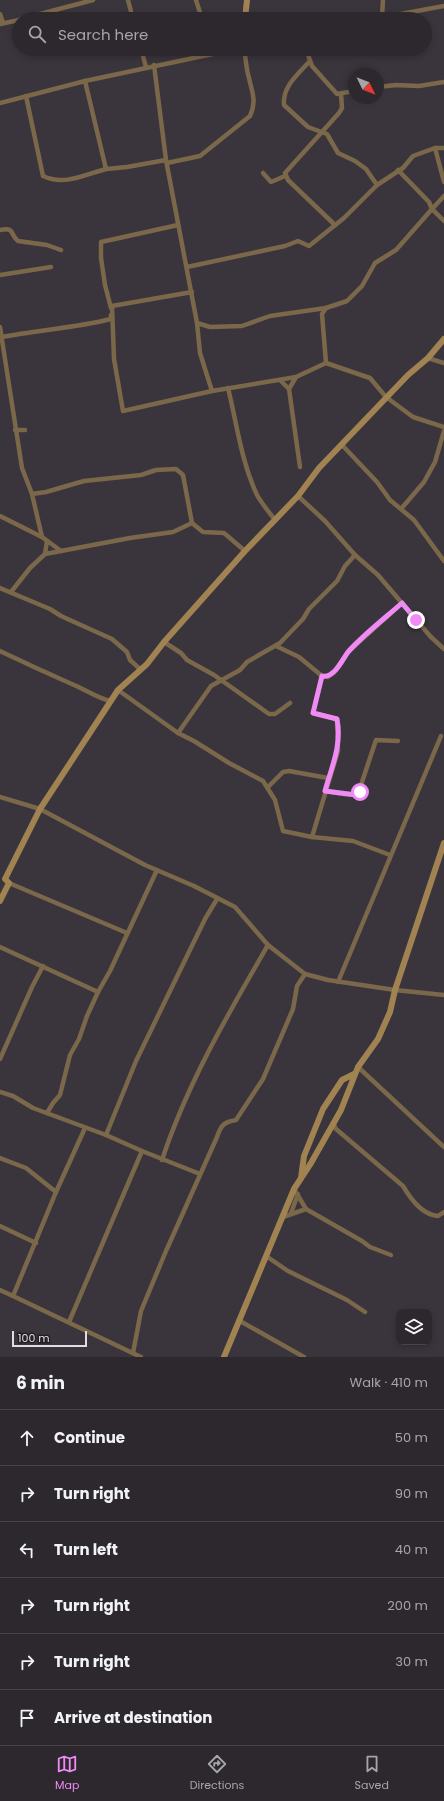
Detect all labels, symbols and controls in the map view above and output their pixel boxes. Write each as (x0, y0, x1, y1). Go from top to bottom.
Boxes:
search box (12, 12, 432, 56)
icon: search (26, 23, 48, 45)
text: Search here (58, 24, 148, 45)
north arrow (348, 68, 384, 104)
route end (407, 611, 425, 629)
route start (351, 783, 369, 801)
map controls (396, 1309, 432, 1345)
button: layers (396, 1309, 432, 1345)
scale bar (12, 1329, 87, 1348)
text: 100 m (18, 1330, 50, 1346)
text: 6 min (16, 1371, 65, 1395)
text: Walk · 410 m (350, 1373, 428, 1392)
icon: ahead (16, 1427, 38, 1449)
text: Continue (54, 1427, 125, 1448)
text: 50 m (395, 1428, 428, 1447)
icon: right (16, 1483, 38, 1505)
text: Turn right (54, 1483, 130, 1504)
text: 90 m (395, 1484, 428, 1503)
icon: left (16, 1539, 38, 1561)
text: Turn left (54, 1539, 118, 1560)
text: 40 m (395, 1540, 428, 1559)
icon: right (16, 1595, 38, 1617)
text: Turn right (54, 1595, 130, 1616)
text: 200 m (387, 1596, 428, 1615)
icon: right (16, 1651, 38, 1673)
text: Turn right (54, 1651, 130, 1672)
text: 30 m (395, 1652, 428, 1671)
icon: arrive (16, 1707, 38, 1729)
text: Arrive at destination (54, 1707, 212, 1728)
tab: Map (55, 1753, 79, 1794)
tab: Directions (190, 1753, 244, 1794)
tab: Saved (355, 1753, 389, 1794)

